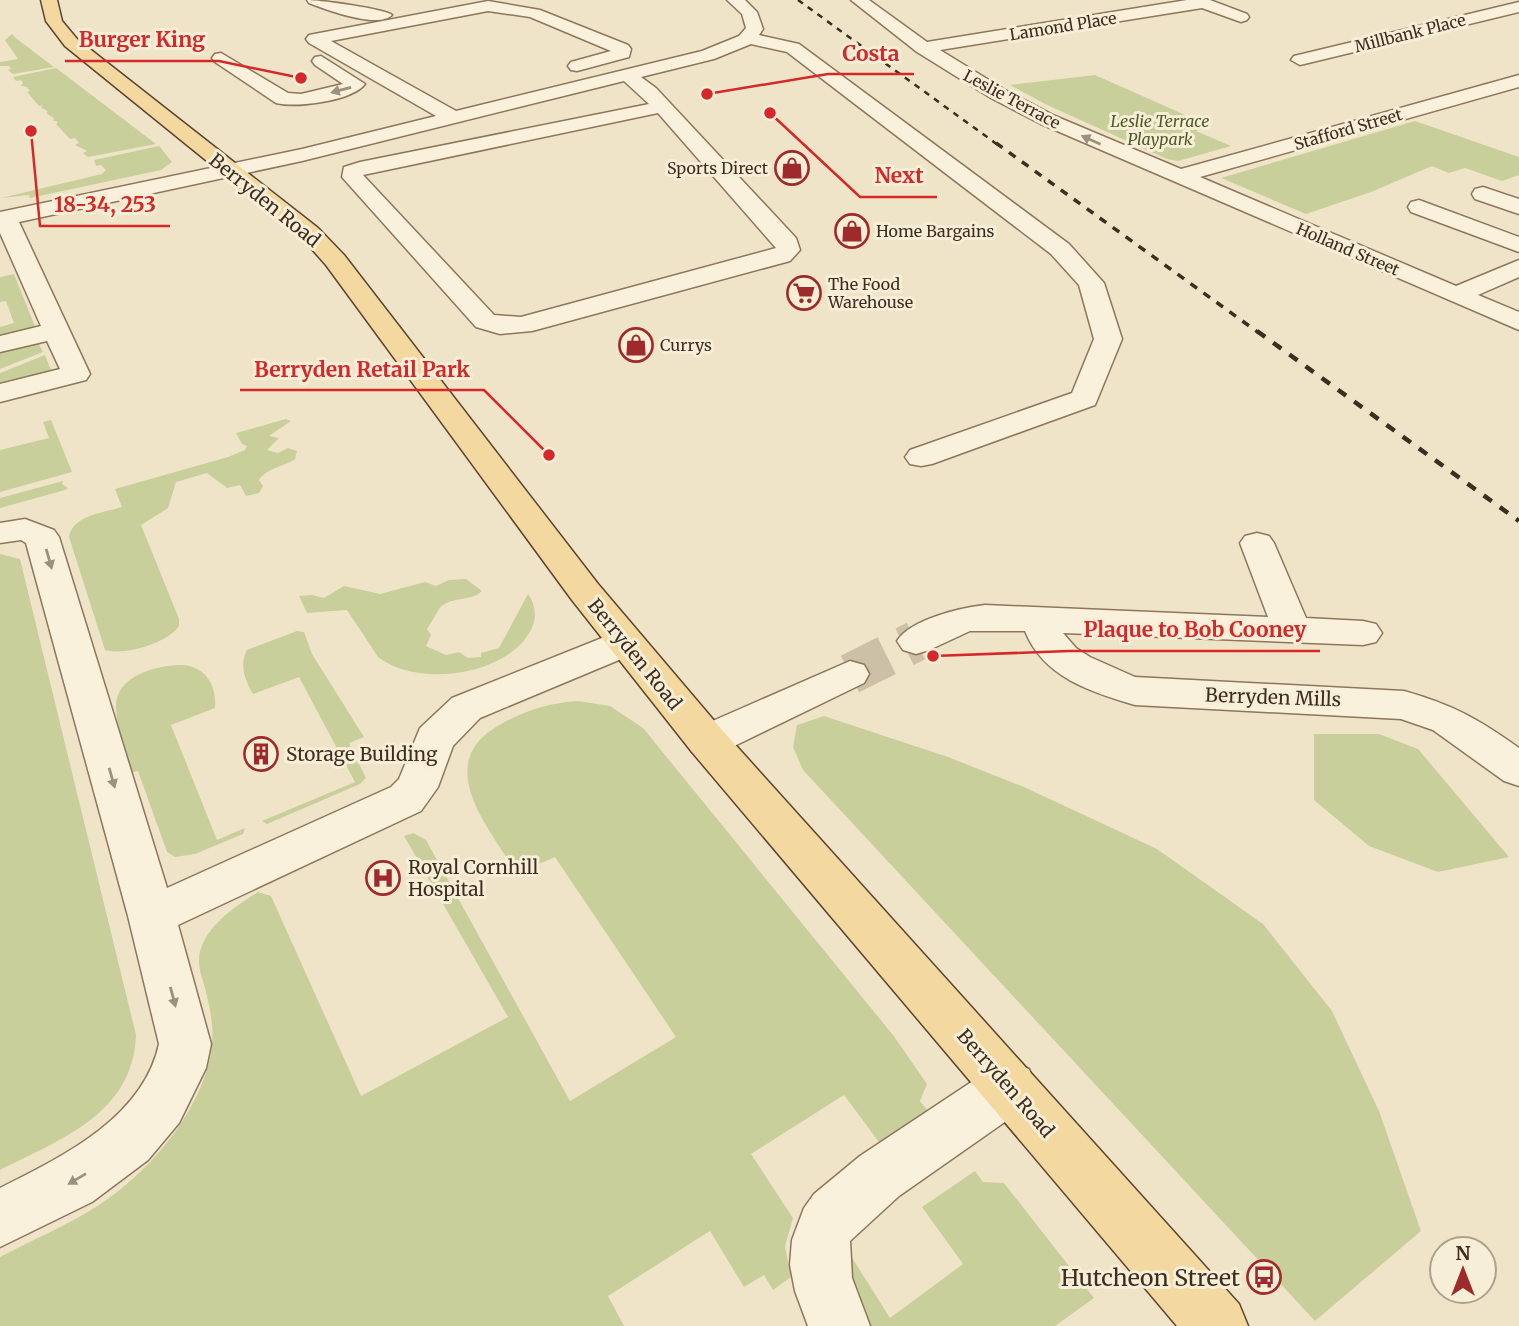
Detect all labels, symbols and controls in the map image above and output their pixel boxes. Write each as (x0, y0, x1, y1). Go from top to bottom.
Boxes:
street label: Lamond Place (1008, 8, 1118, 44)
street label: Millbank Place (1352, 10, 1468, 56)
callout: Burger King (65, 19, 219, 61)
text: Burger King (79, 26, 205, 53)
callout: Costa (828, 32, 914, 74)
text: Costa (842, 40, 900, 67)
street label: Leslie Terrace (960, 65, 1064, 133)
one-way arrow (329, 85, 351, 96)
street label: Stafford Street (1292, 104, 1405, 154)
park label: Leslie Terrace Playpark (1111, 111, 1209, 149)
one-way arrow (1081, 134, 1102, 145)
street label: Berryden Road (205, 148, 325, 252)
shop icon: Sports Direct (773, 149, 811, 187)
callout: Next (860, 155, 937, 197)
place label: Sports Direct (667, 158, 769, 178)
text: Next (874, 162, 924, 189)
callout: 18-34, 253 (40, 184, 170, 226)
text: 18-34, 253 (54, 191, 156, 218)
shop icon: Home Bargains (833, 212, 871, 250)
street label: Holland Street (1293, 218, 1403, 280)
place label: Home Bargains (876, 221, 995, 241)
supermarket icon: The Food Warehouse (785, 274, 823, 312)
place label: The Food Warehouse (827, 274, 913, 312)
shop icon: Currys (617, 326, 655, 364)
place label: Currys (660, 335, 712, 355)
callout: Berryden Retail Park (240, 348, 484, 390)
text: Berryden Retail Park (254, 356, 470, 383)
one-way arrow (44, 549, 54, 570)
street label: Berryden Road (583, 594, 687, 714)
callout: Plaque to Bob Cooney (1069, 609, 1320, 651)
text: Plaque to Bob Cooney (1083, 616, 1307, 643)
street label: Berryden Mills (1205, 683, 1341, 711)
building icon: Storage Building (242, 735, 280, 773)
place label: Storage Building (286, 742, 438, 766)
one-way arrow (107, 768, 117, 789)
place label: Royal Cornhill Hospital (408, 855, 538, 901)
hospital icon: Royal Cornhill Hospital (364, 859, 402, 897)
one-way arrow (168, 986, 179, 1008)
street label: Berryden Road (952, 1024, 1060, 1142)
one-way arrow (67, 1172, 86, 1185)
north arrow (1428, 1235, 1498, 1305)
text: N (1455, 1241, 1471, 1265)
bus stop icon: Hutcheon Street (1245, 1258, 1283, 1296)
place label: Hutcheon Street (1061, 1263, 1240, 1292)

